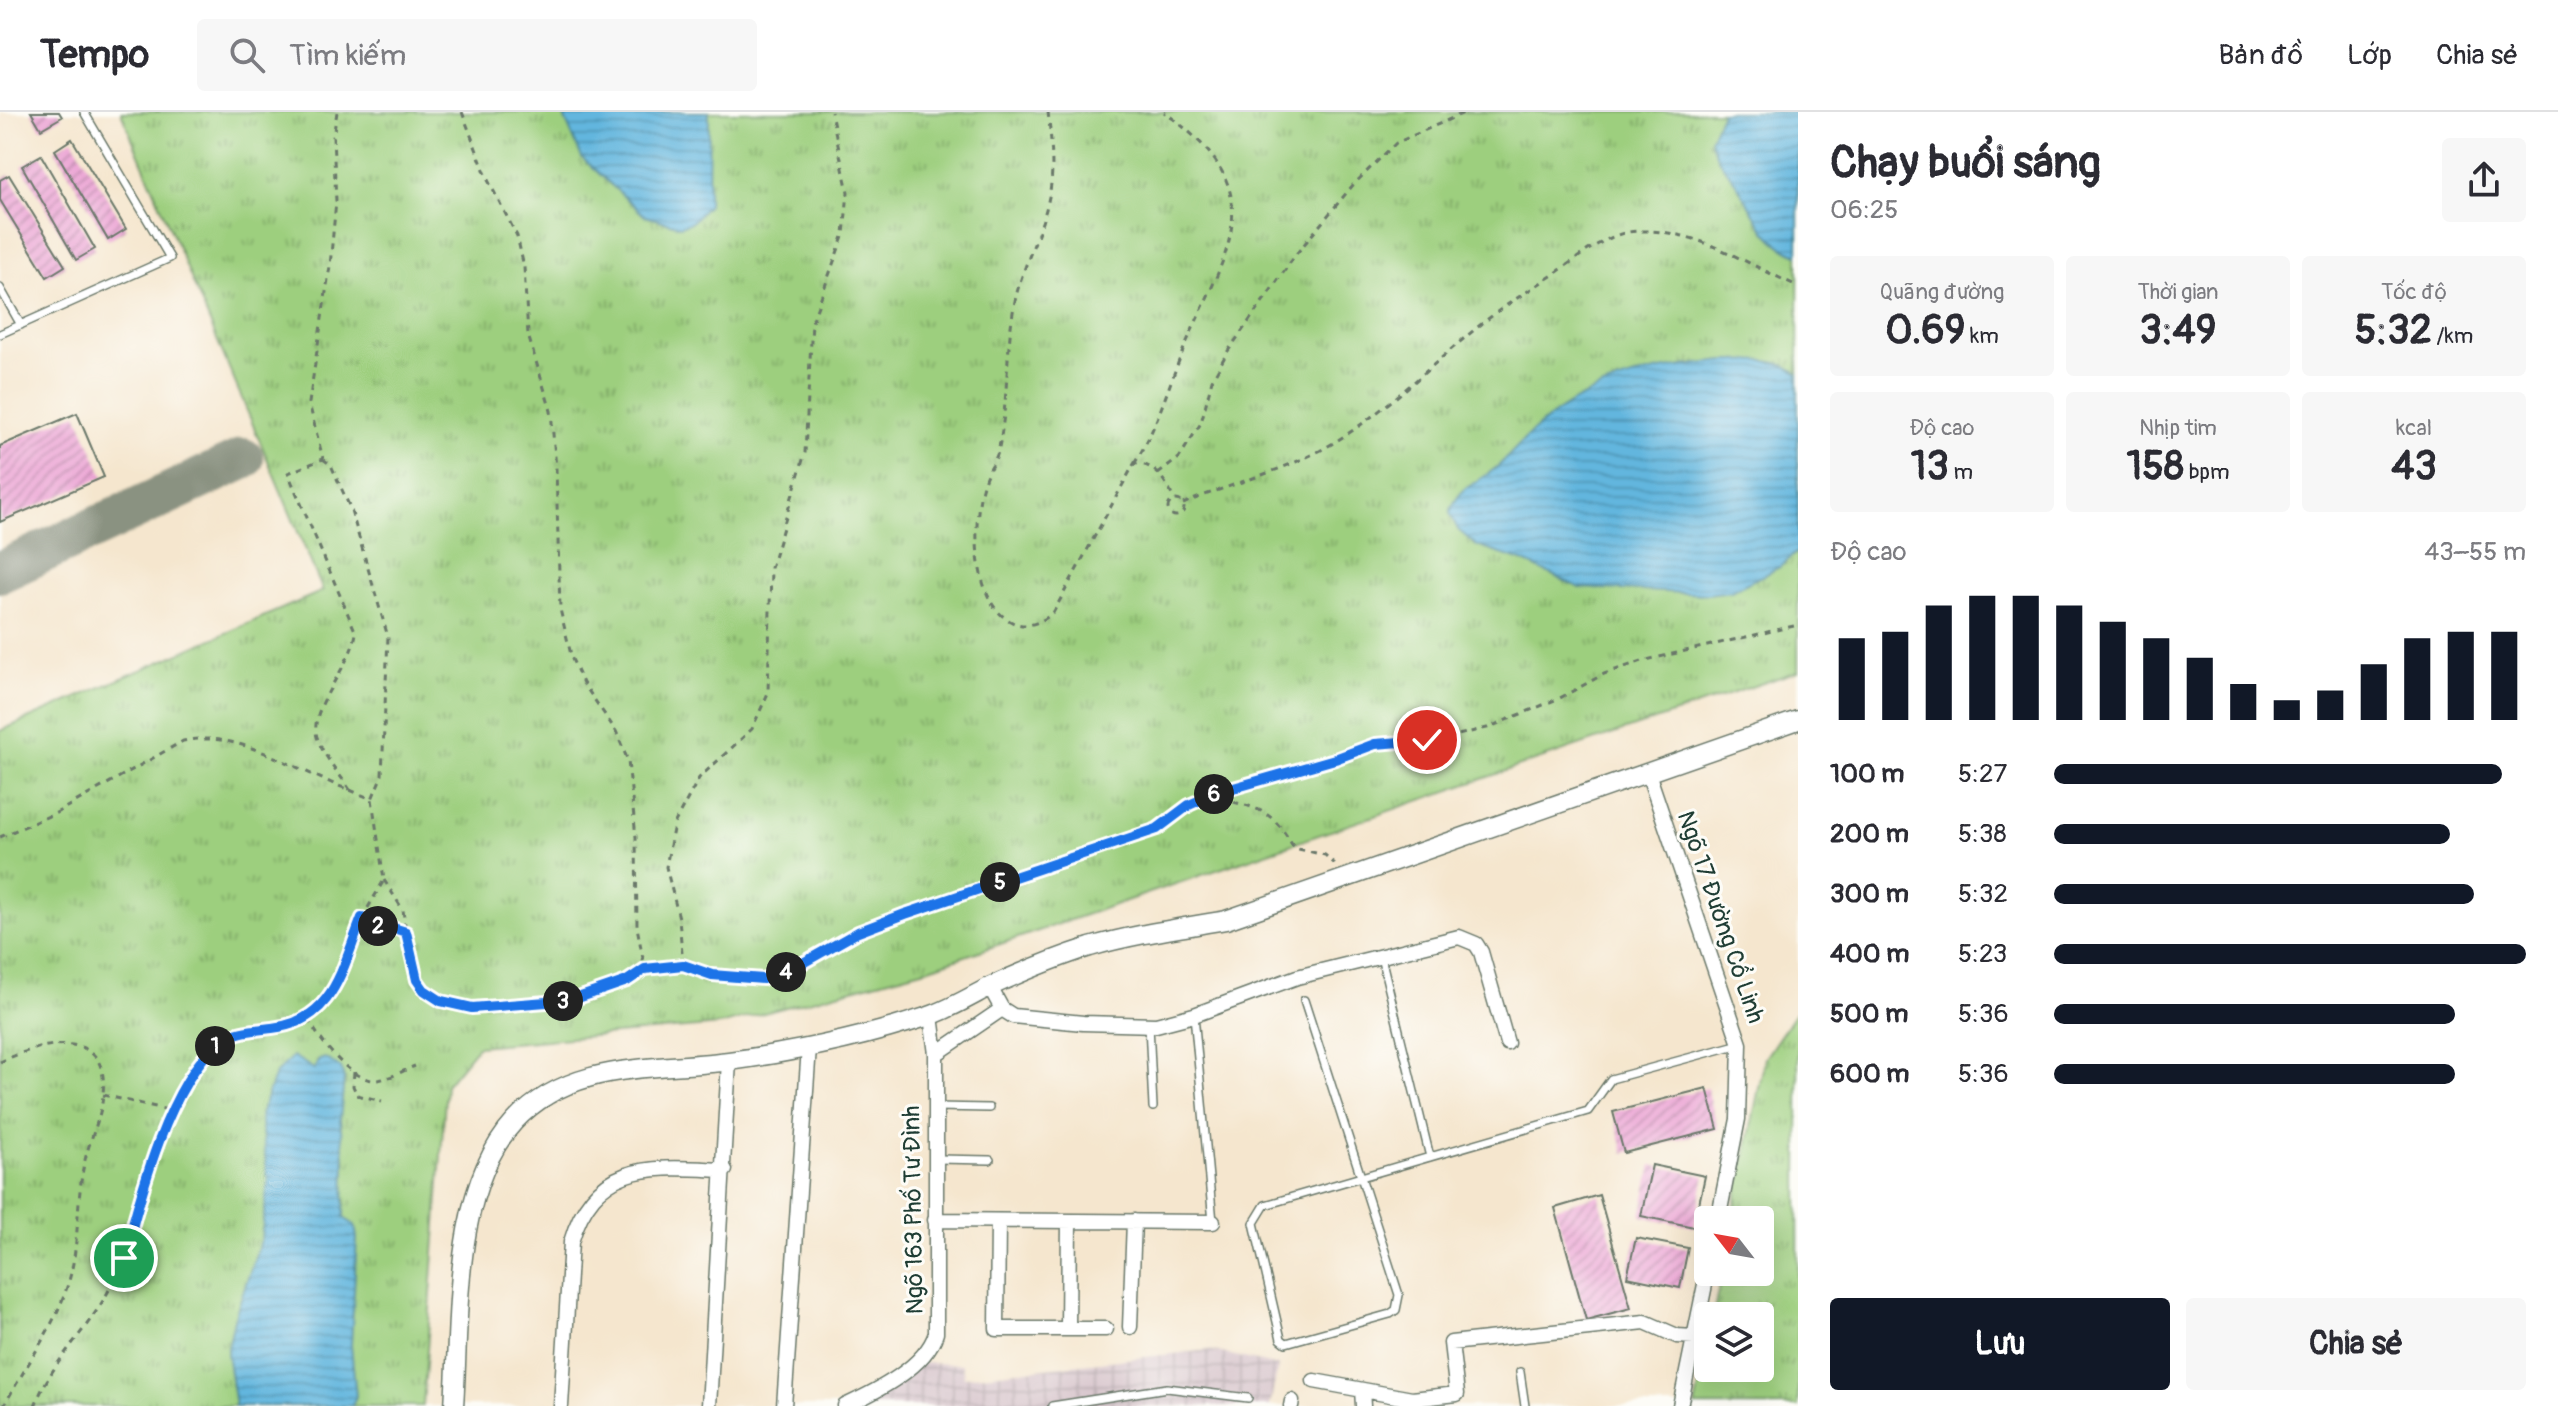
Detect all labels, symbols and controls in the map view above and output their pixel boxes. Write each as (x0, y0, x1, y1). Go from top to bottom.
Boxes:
search box (197, 19, 757, 91)
text: Tempo (40, 31, 149, 79)
icon: search (225, 33, 269, 77)
text: Tìm kiếm (289, 37, 406, 74)
text: Bản đồ (2219, 38, 2303, 73)
text: Lớp (2347, 38, 2392, 73)
text: Chia sẻ (2436, 38, 2518, 73)
text: Chạy buổi sáng (1830, 136, 2101, 191)
button: share (2442, 138, 2526, 222)
text: 06:25 (1830, 194, 1898, 226)
text: Quãng đường (1880, 278, 2004, 306)
text: Thời gian (2138, 278, 2218, 306)
text: Tốc độ (2381, 278, 2447, 306)
text: 0.69 (1885, 306, 1965, 355)
text: 3:49 (2140, 306, 2216, 355)
text: 5:32 (2355, 306, 2432, 355)
text: km (1965, 322, 1999, 350)
text: /km (2432, 322, 2473, 350)
text: Độ cao (1910, 414, 1974, 442)
text: Nhịp tim (2139, 414, 2217, 442)
text: kcal (2396, 414, 2432, 442)
text: 13 (1911, 442, 1949, 491)
text: 158 (2127, 442, 2184, 491)
text: 43 (2391, 442, 2437, 491)
text: m (1949, 458, 1973, 486)
text: bpm (2184, 458, 2229, 486)
text: Độ cao (1830, 536, 1907, 568)
text: 43–55 m (2424, 536, 2526, 568)
pin (1393, 706, 1461, 774)
icon: check (1405, 718, 1449, 762)
text: 100 m (1830, 758, 1904, 790)
text: 5:27 (1958, 758, 2007, 790)
pin: 6 (1194, 774, 1234, 814)
text: 6 (1208, 780, 1220, 808)
street label: Ngõ 17 Đường Cổ Linh (1671, 807, 1771, 1027)
text: 200 m (1830, 818, 1909, 850)
text: 5:38 (1958, 818, 2007, 850)
pin: 5 (980, 862, 1020, 902)
text: 5 (994, 868, 1006, 896)
text: 300 m (1830, 878, 1909, 910)
text: 5:32 (1958, 878, 2008, 910)
pin: 2 (358, 906, 398, 946)
text: 2 (372, 912, 384, 940)
text: 400 m (1830, 938, 1909, 970)
text: 5:23 (1958, 938, 2007, 970)
pin: 4 (766, 952, 806, 992)
text: 4 (780, 958, 792, 986)
pin: 3 (543, 981, 583, 1021)
text: 3 (557, 987, 569, 1015)
text: 500 m (1830, 998, 1908, 1030)
text: 5:36 (1958, 998, 2009, 1030)
pin: 1 (195, 1026, 235, 1066)
text: 1 (211, 1032, 219, 1060)
text: 600 m (1830, 1058, 1909, 1090)
text: 5:36 (1958, 1058, 2009, 1090)
street label: Ngõ 163 Phố Tư Đình (897, 1105, 930, 1315)
north arrow (1694, 1206, 1774, 1286)
map controls (1694, 1206, 1774, 1382)
pin (90, 1224, 158, 1292)
icon: arrive (102, 1236, 146, 1280)
button: Lưu (1830, 1298, 2170, 1390)
button: Chia sẻ (2186, 1298, 2526, 1390)
button: layers (1694, 1302, 1774, 1382)

